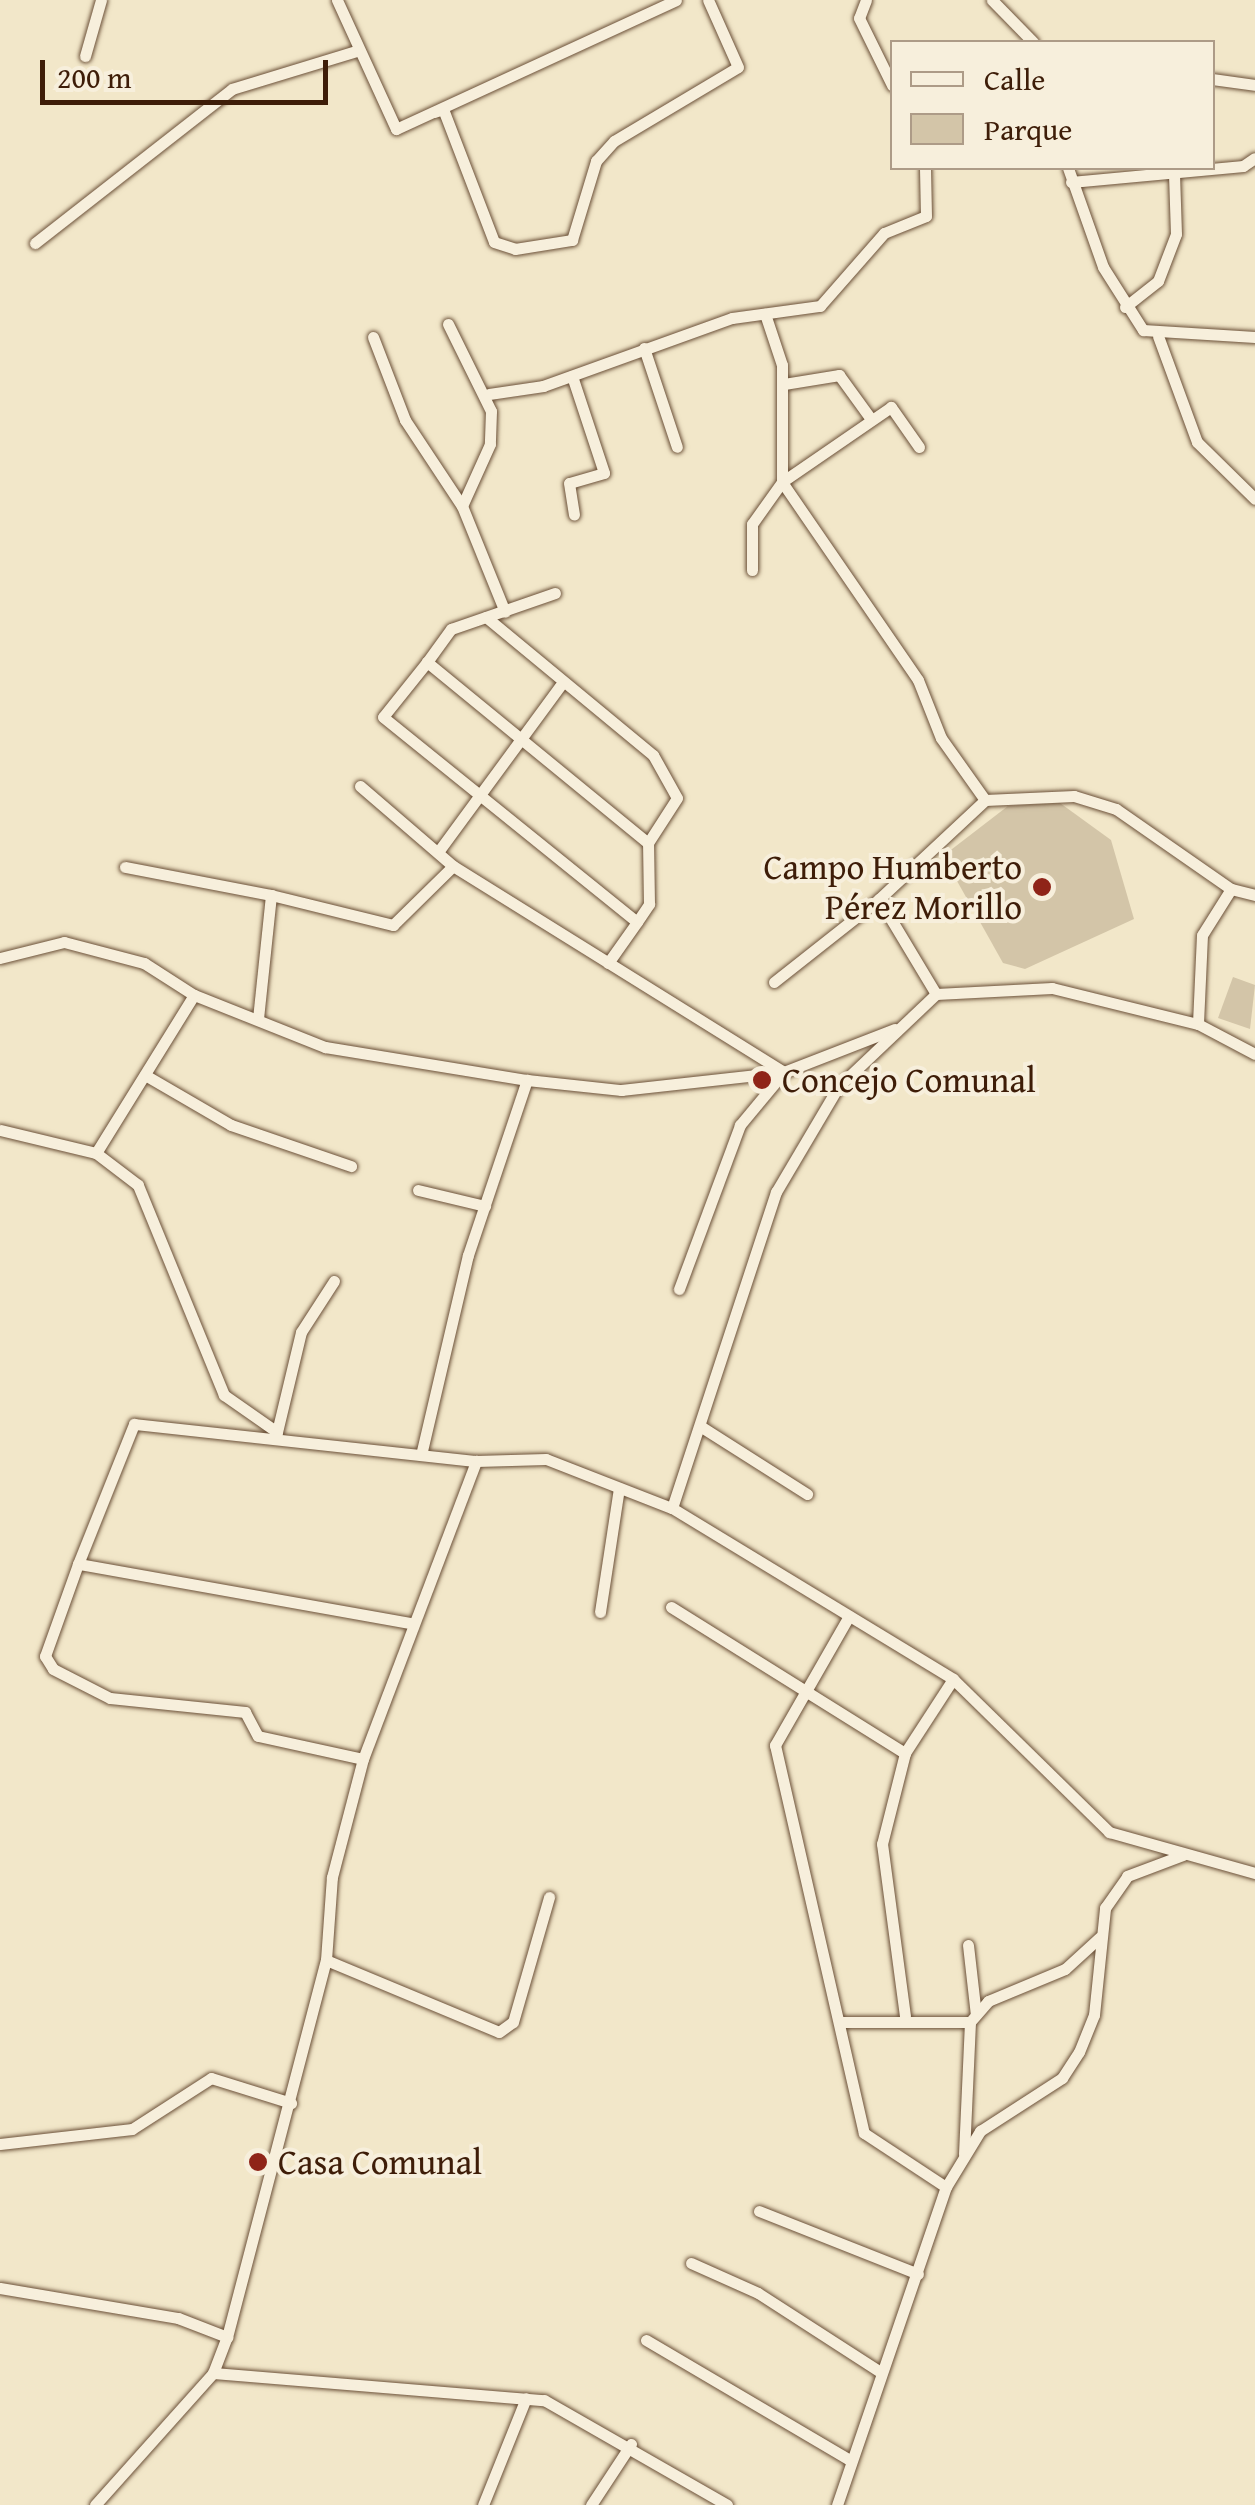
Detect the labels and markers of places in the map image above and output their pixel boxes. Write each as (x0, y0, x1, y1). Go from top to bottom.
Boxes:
place label: Campo Humberto Pérez Morillo (763, 846, 1022, 928)
marker: Campo Humberto Pérez Morillo (1031, 876, 1053, 898)
place label: Concejo Comunal (782, 1059, 1036, 1101)
marker: Concejo Comunal (751, 1069, 773, 1091)
place label: Casa Comunal (278, 2141, 482, 2183)
marker: Casa Comunal (247, 2151, 269, 2173)

